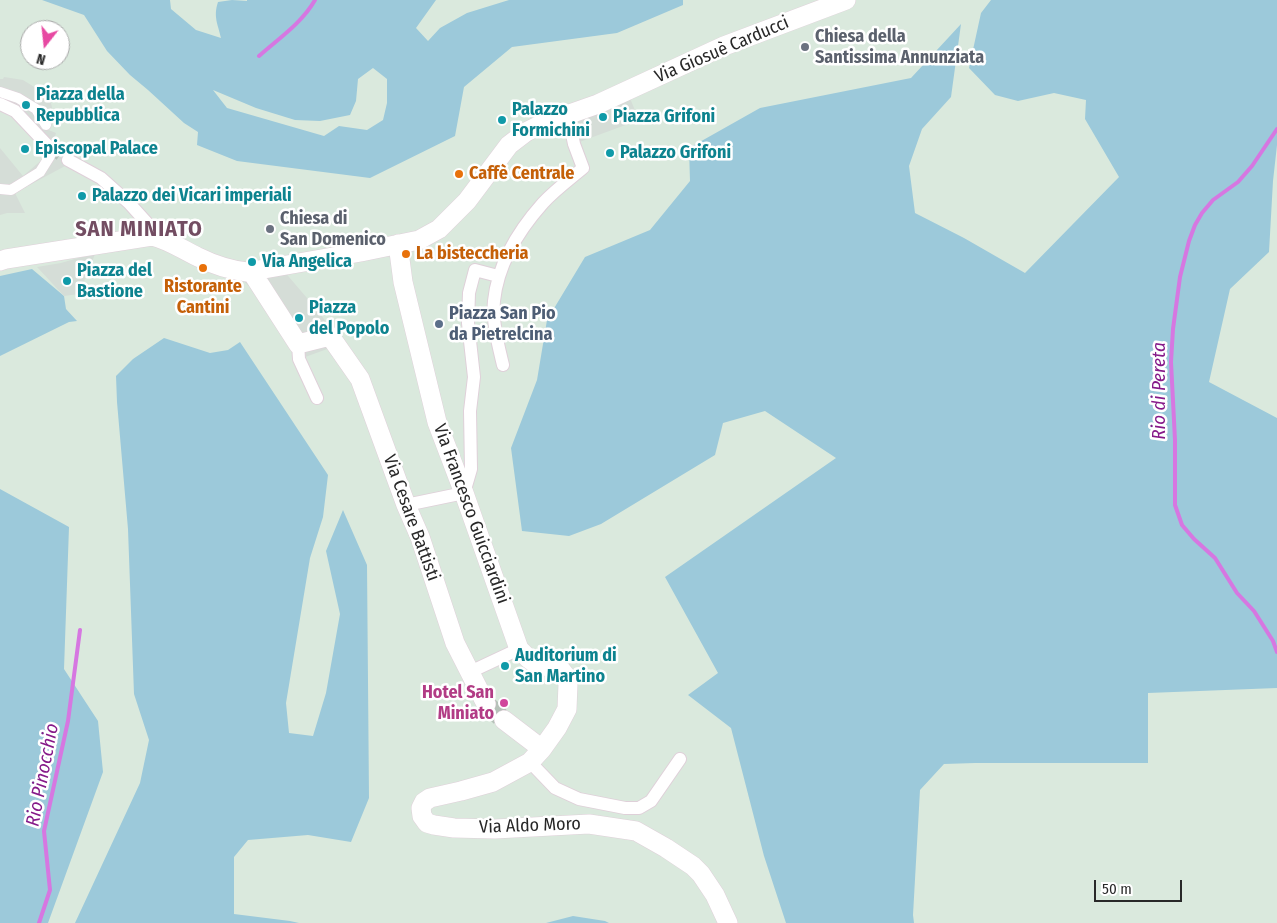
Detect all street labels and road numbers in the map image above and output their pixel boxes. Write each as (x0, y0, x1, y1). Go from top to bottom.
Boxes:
street label: Via Giosuè Carducci (652, 12, 792, 88)
street label: Via Francesco Guicciardini (428, 421, 514, 607)
street label: Via Cesare Battisti (378, 452, 444, 584)
street label: Via Aldo Moro (479, 813, 581, 839)

